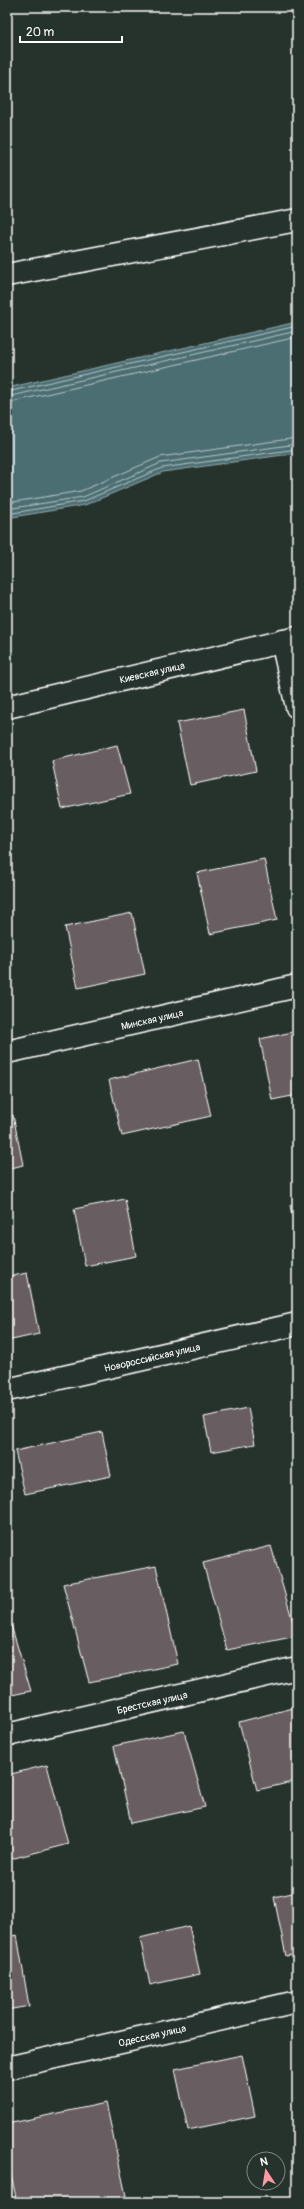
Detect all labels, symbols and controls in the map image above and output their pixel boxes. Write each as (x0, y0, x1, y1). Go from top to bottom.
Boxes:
scale bar (20, 18, 122, 44)
text: 20 m (26, 25, 55, 40)
street label: Киевская улица (118, 660, 186, 686)
street label: Минская улица (120, 1007, 185, 1033)
street label: Новороссийская улица (103, 1341, 202, 1375)
street label: Брестская улица (116, 1689, 189, 1717)
street label: Одесская улица (117, 2022, 188, 2050)
north arrow (246, 2151, 286, 2191)
text: N (259, 2154, 270, 2169)

